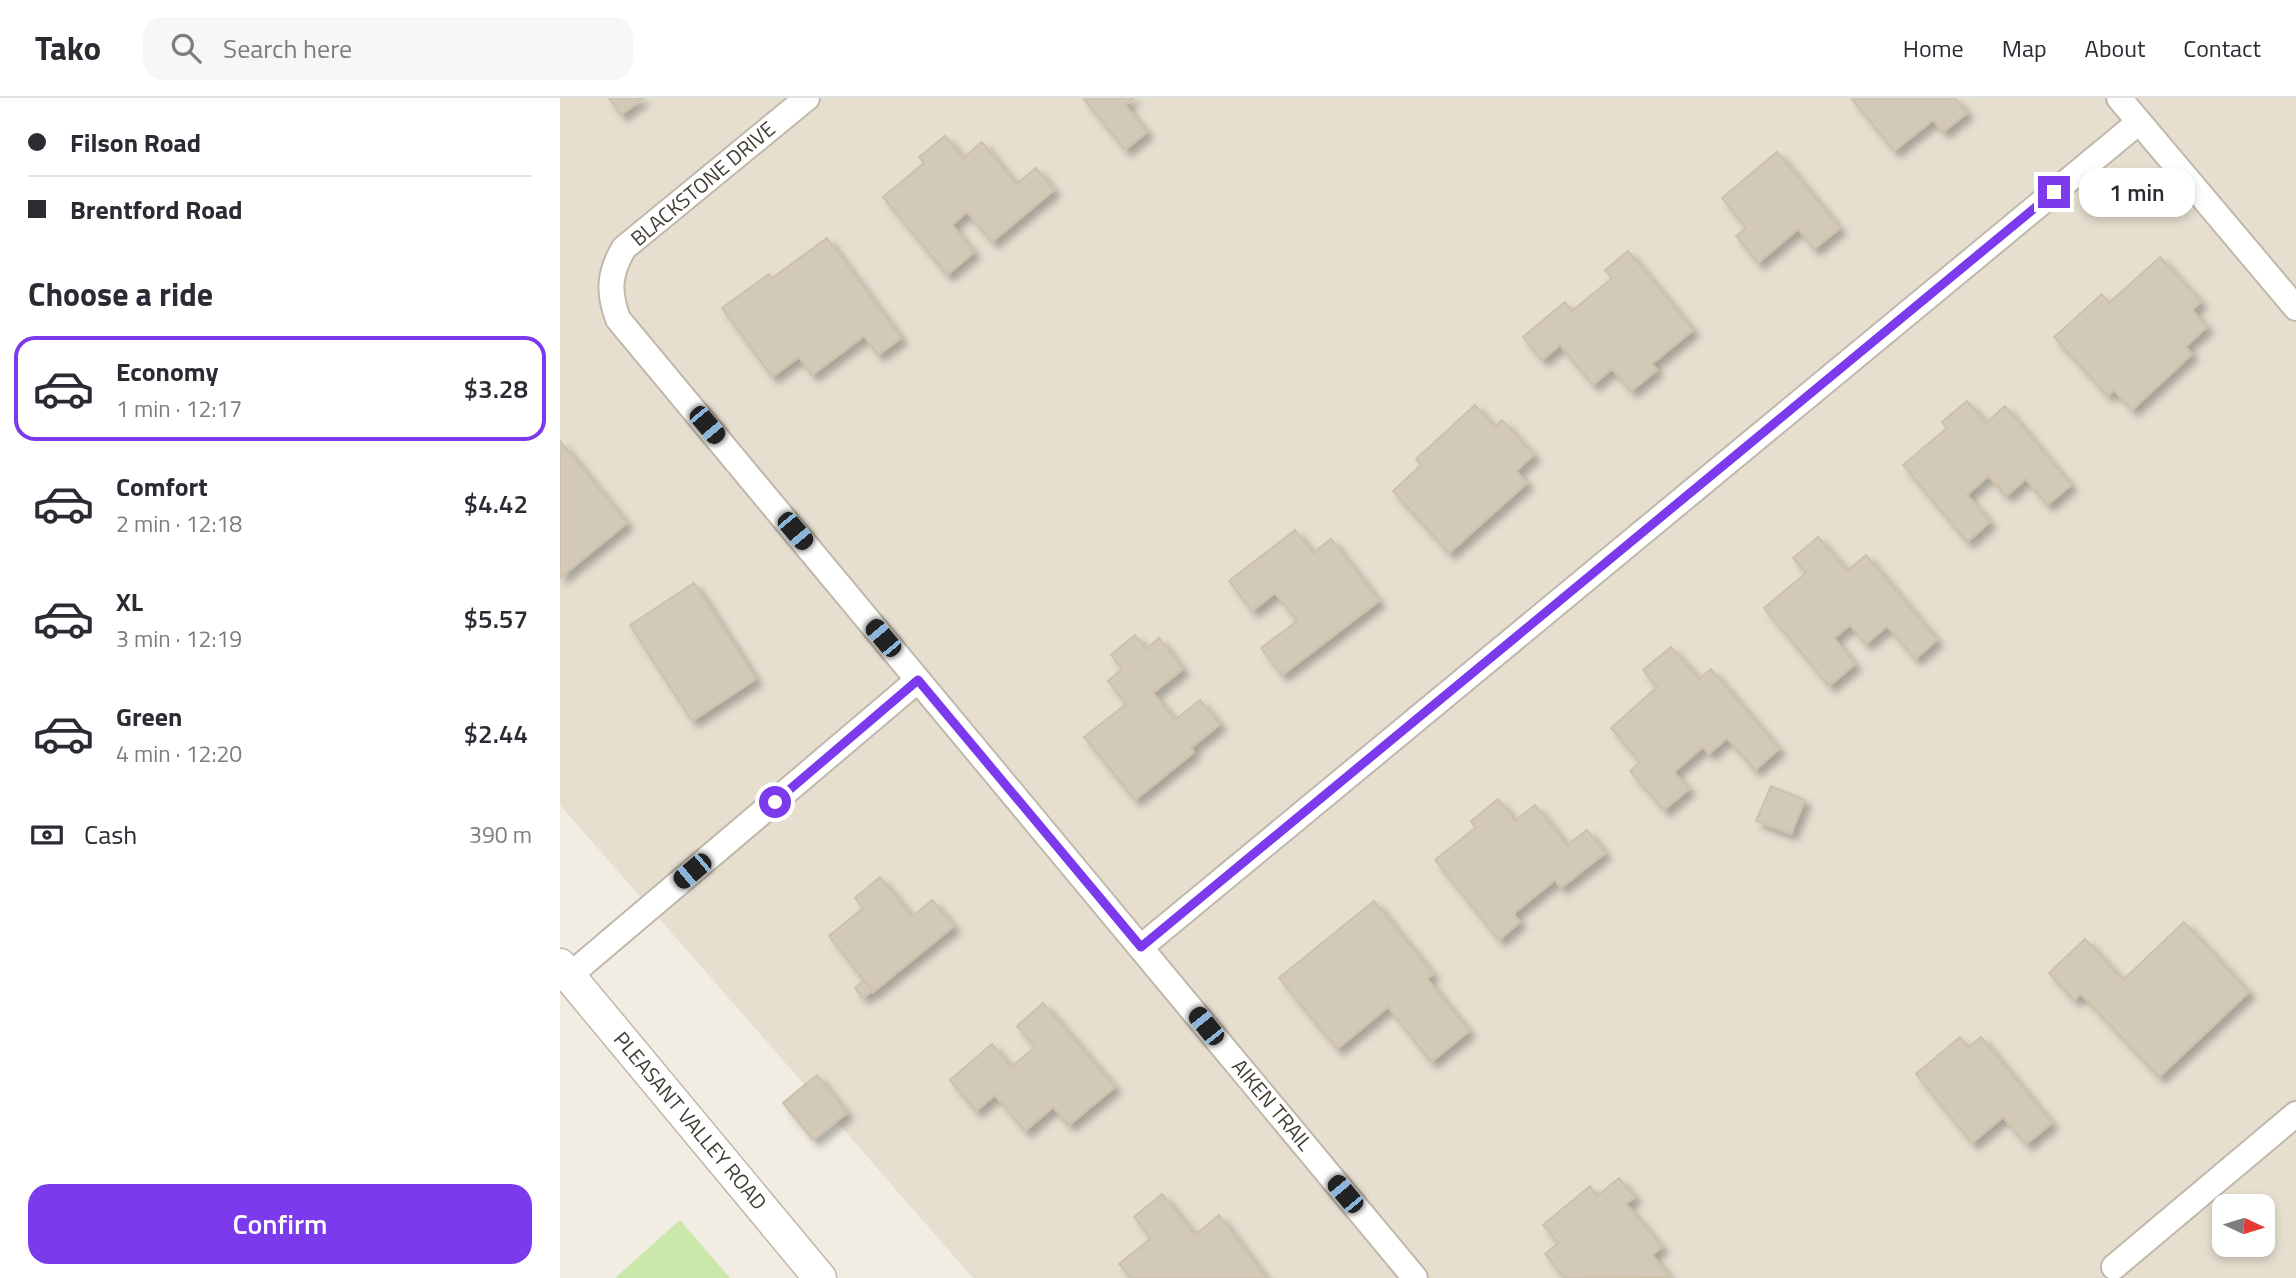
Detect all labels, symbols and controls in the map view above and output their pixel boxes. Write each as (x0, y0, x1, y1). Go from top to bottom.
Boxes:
search box (143, 17, 633, 80)
text: Tako (35, 23, 101, 73)
icon: search (167, 29, 205, 67)
text: Search here (223, 29, 352, 68)
text: Home (1903, 30, 1964, 66)
text: Map (2002, 30, 2047, 66)
text: About (2085, 30, 2145, 66)
text: Contact (2183, 30, 2261, 66)
street label: BLACKSTONE DRIVE (623, 113, 782, 253)
text: Filson Road (70, 123, 201, 162)
callout: 1 min (2078, 168, 2194, 217)
text: 1 min (2109, 175, 2165, 210)
route end (2038, 176, 2070, 208)
text: Brentford Road (70, 190, 243, 229)
text: Choose a ride (28, 270, 213, 318)
text: Economy (116, 352, 218, 391)
icon: car (32, 357, 95, 420)
text: $3.28 (464, 369, 528, 408)
text: 1 min · 12:17 (116, 391, 242, 426)
car (686, 402, 729, 448)
text: Comfort (116, 467, 208, 506)
icon: car (32, 472, 95, 535)
text: $4.42 (464, 484, 528, 523)
text: 2 min · 12:18 (116, 506, 242, 541)
car (774, 508, 817, 554)
text: XL (116, 582, 143, 621)
icon: car (32, 587, 95, 650)
text: $5.57 (464, 599, 528, 638)
car (862, 615, 905, 661)
text: 3 min · 12:19 (116, 621, 242, 656)
text: Green (116, 697, 182, 736)
icon: car (32, 702, 95, 765)
text: $2.44 (464, 714, 528, 753)
text: 4 min · 12:20 (116, 736, 242, 771)
route start (759, 786, 791, 818)
text: Cash (84, 815, 137, 854)
icon: cash (28, 816, 66, 854)
text: 390 m (469, 817, 532, 852)
car (670, 849, 715, 893)
car (1185, 1003, 1228, 1049)
street label: PLEASANT VALLEY ROAD (606, 1024, 775, 1217)
street label: AIKEN TRAIL (1225, 1051, 1321, 1157)
car (1324, 1171, 1367, 1217)
button: Confirm (28, 1184, 532, 1264)
north arrow (2212, 1194, 2275, 1256)
map controls (2212, 1194, 2275, 1257)

